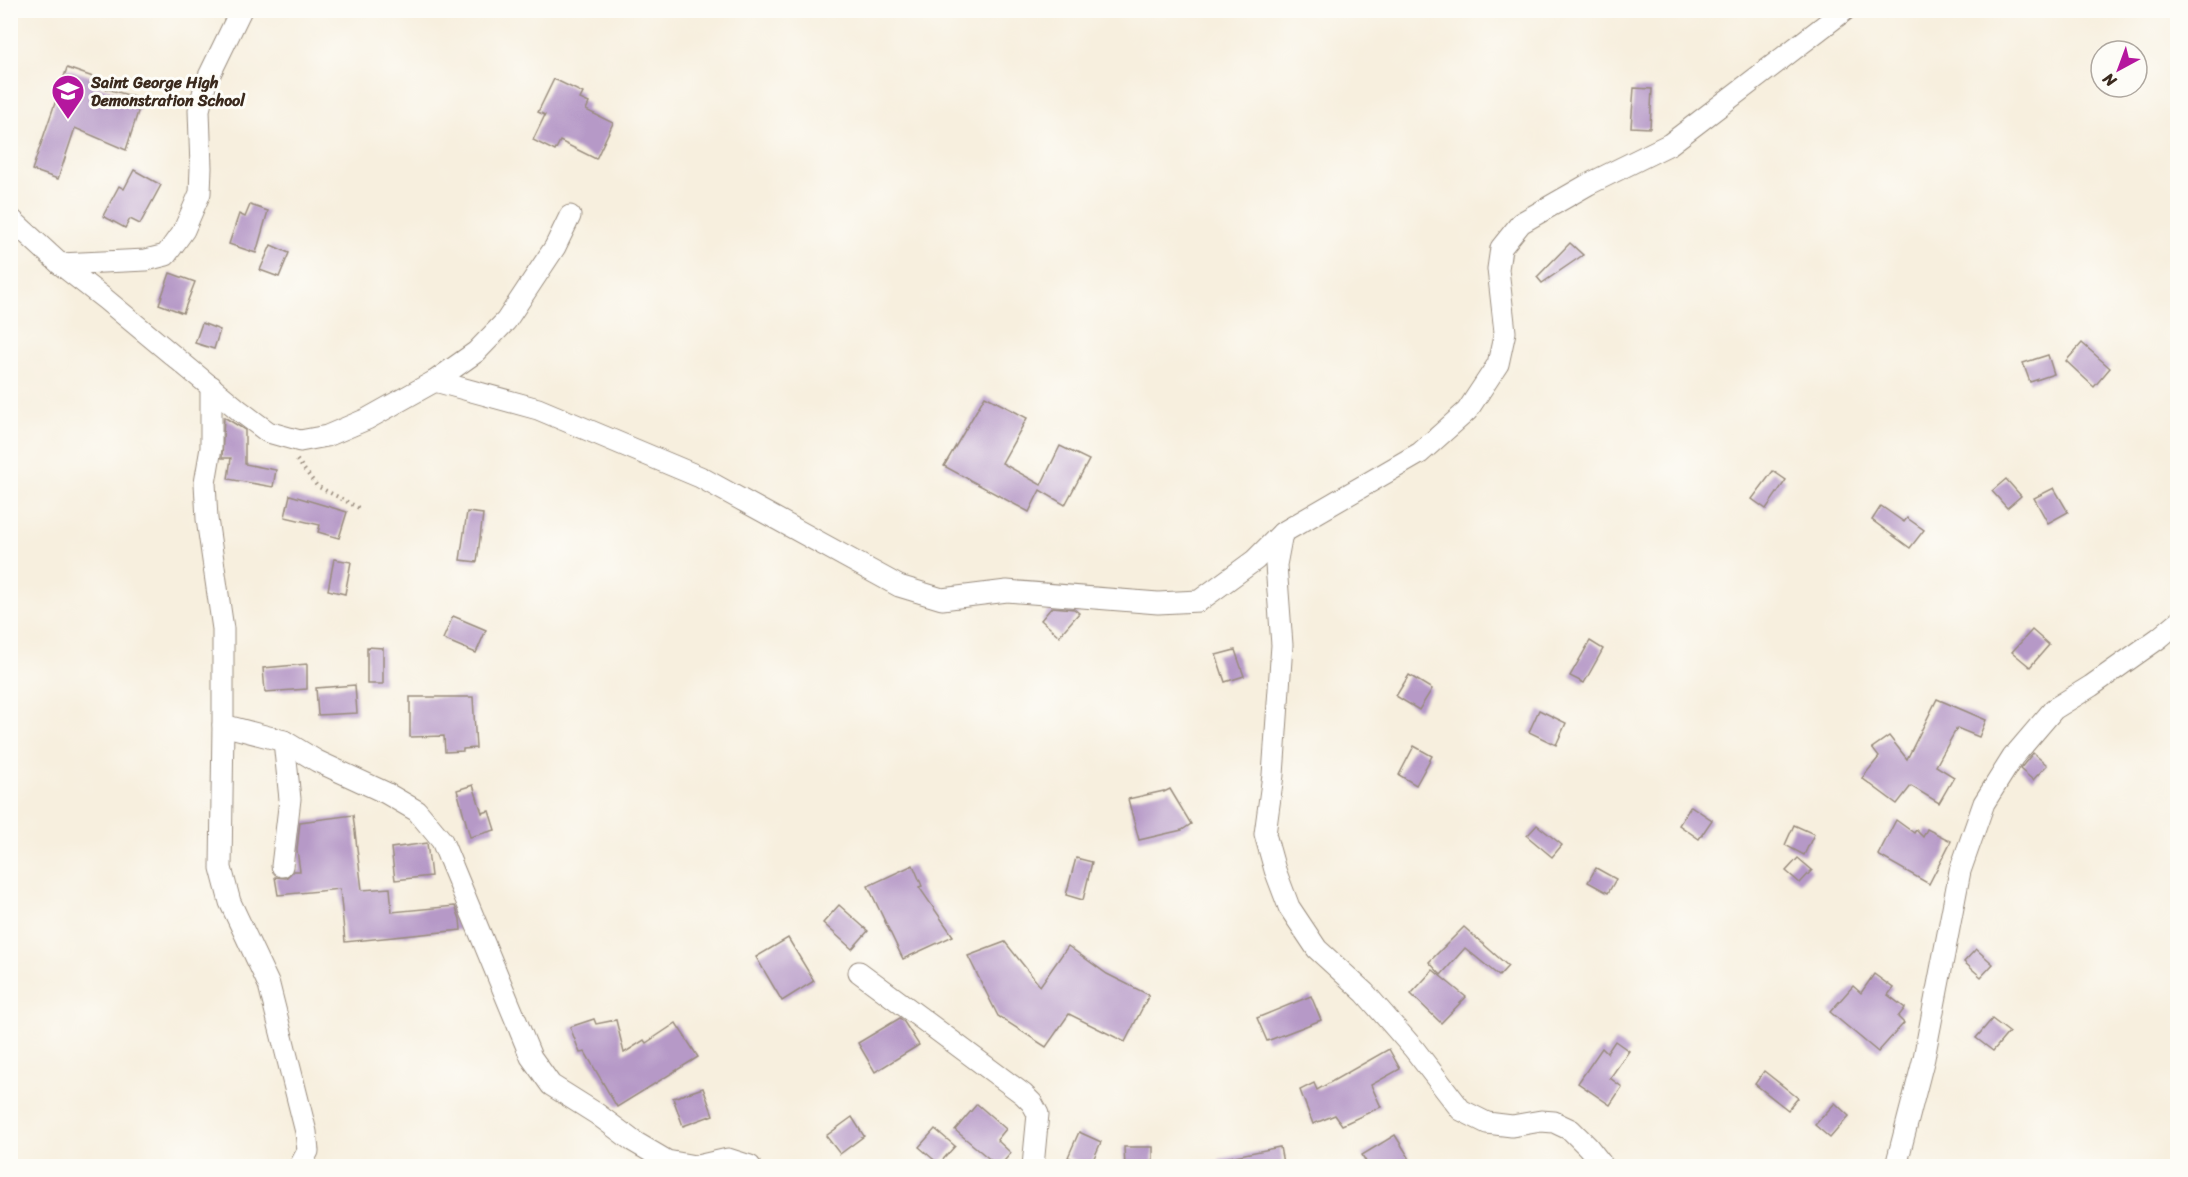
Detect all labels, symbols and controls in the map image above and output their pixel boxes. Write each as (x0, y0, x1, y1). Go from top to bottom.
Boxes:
north arrow (2089, 39, 2149, 99)
text: N (2095, 65, 2124, 95)
place label: Saint George High Demonstration School (90, 68, 246, 115)
school or university icon: Saint George High Demonstration School (50, 73, 86, 120)

